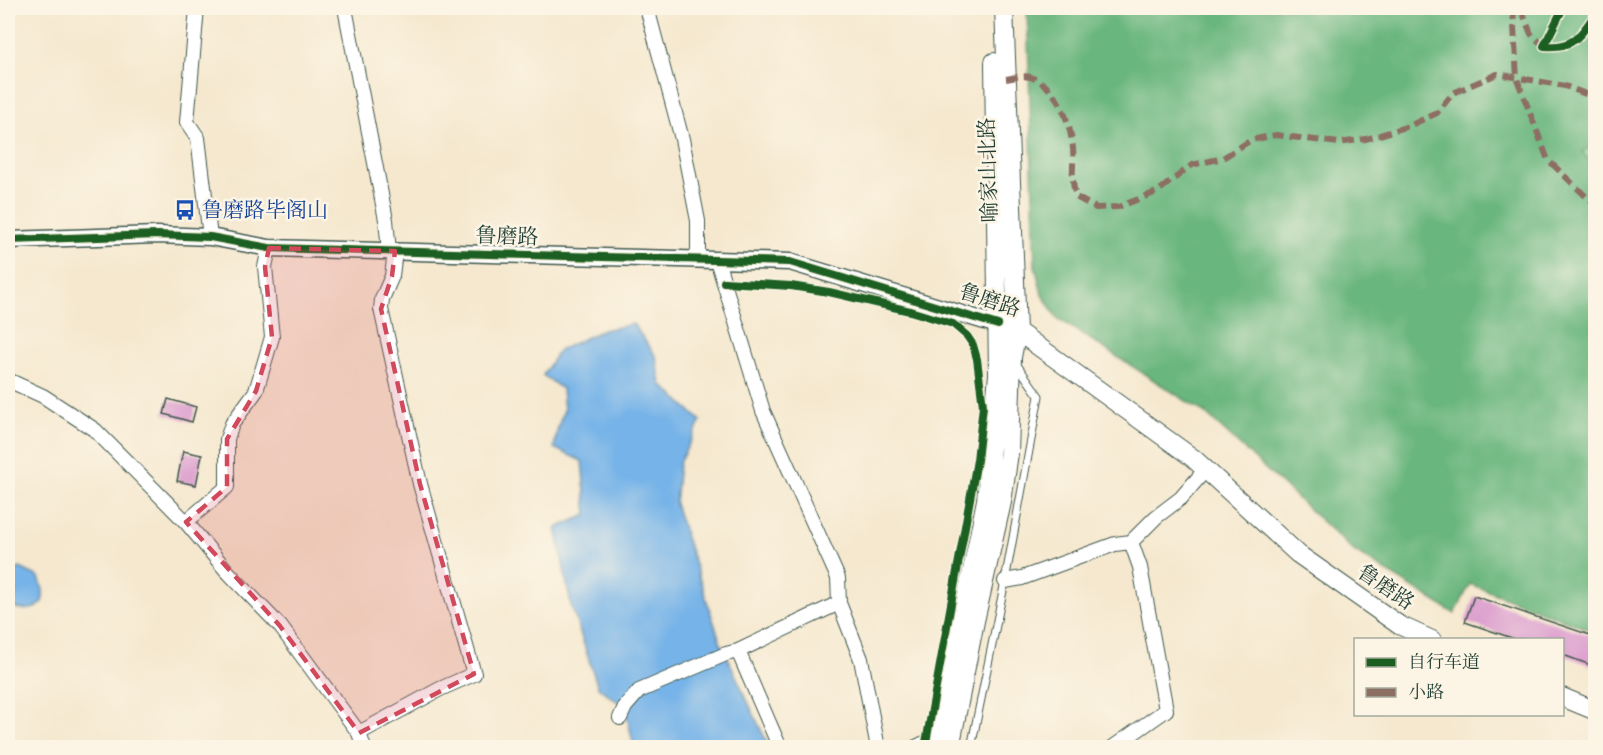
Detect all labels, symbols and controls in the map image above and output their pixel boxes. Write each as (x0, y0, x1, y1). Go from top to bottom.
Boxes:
street label: 喻家山北路 (970, 117, 1005, 223)
place label: 鲁磨路毕阁山 (202, 194, 328, 225)
bus stop icon: 鲁磨路毕阁山 (173, 198, 197, 222)
street label: 鲁磨路 (475, 219, 539, 252)
street label: 鲁磨路 (955, 275, 1025, 324)
street label: 鲁磨路 (1351, 556, 1421, 617)
legend (1354, 638, 1564, 716)
text: 自行车道 (1408, 648, 1480, 675)
text: 小路 (1408, 678, 1444, 705)

